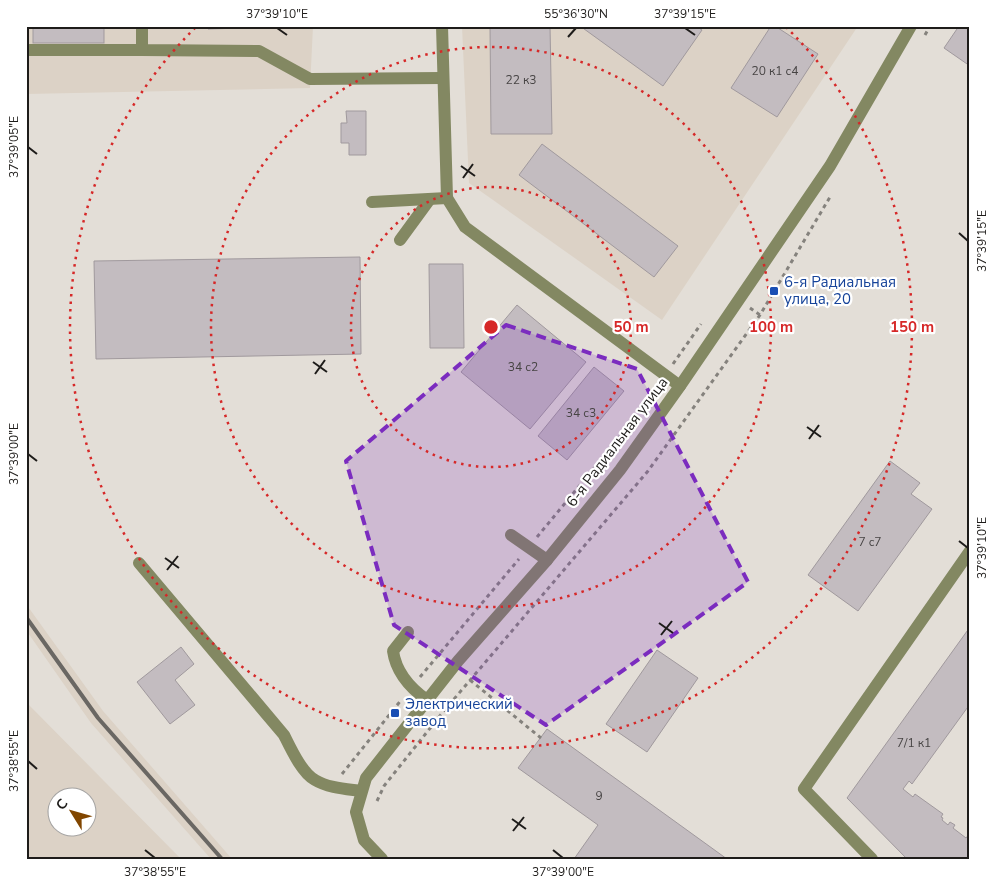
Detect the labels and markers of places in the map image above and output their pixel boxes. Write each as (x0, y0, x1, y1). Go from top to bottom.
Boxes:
place label: 6-я Радиальная улица, 20 (784, 272, 896, 309)
marker: 6-я Радиальная улица, 20 (768, 285, 780, 297)
centre of rings (482, 318, 500, 336)
place label: Электрический завод (405, 694, 513, 731)
marker: Электрический завод (389, 707, 401, 719)

